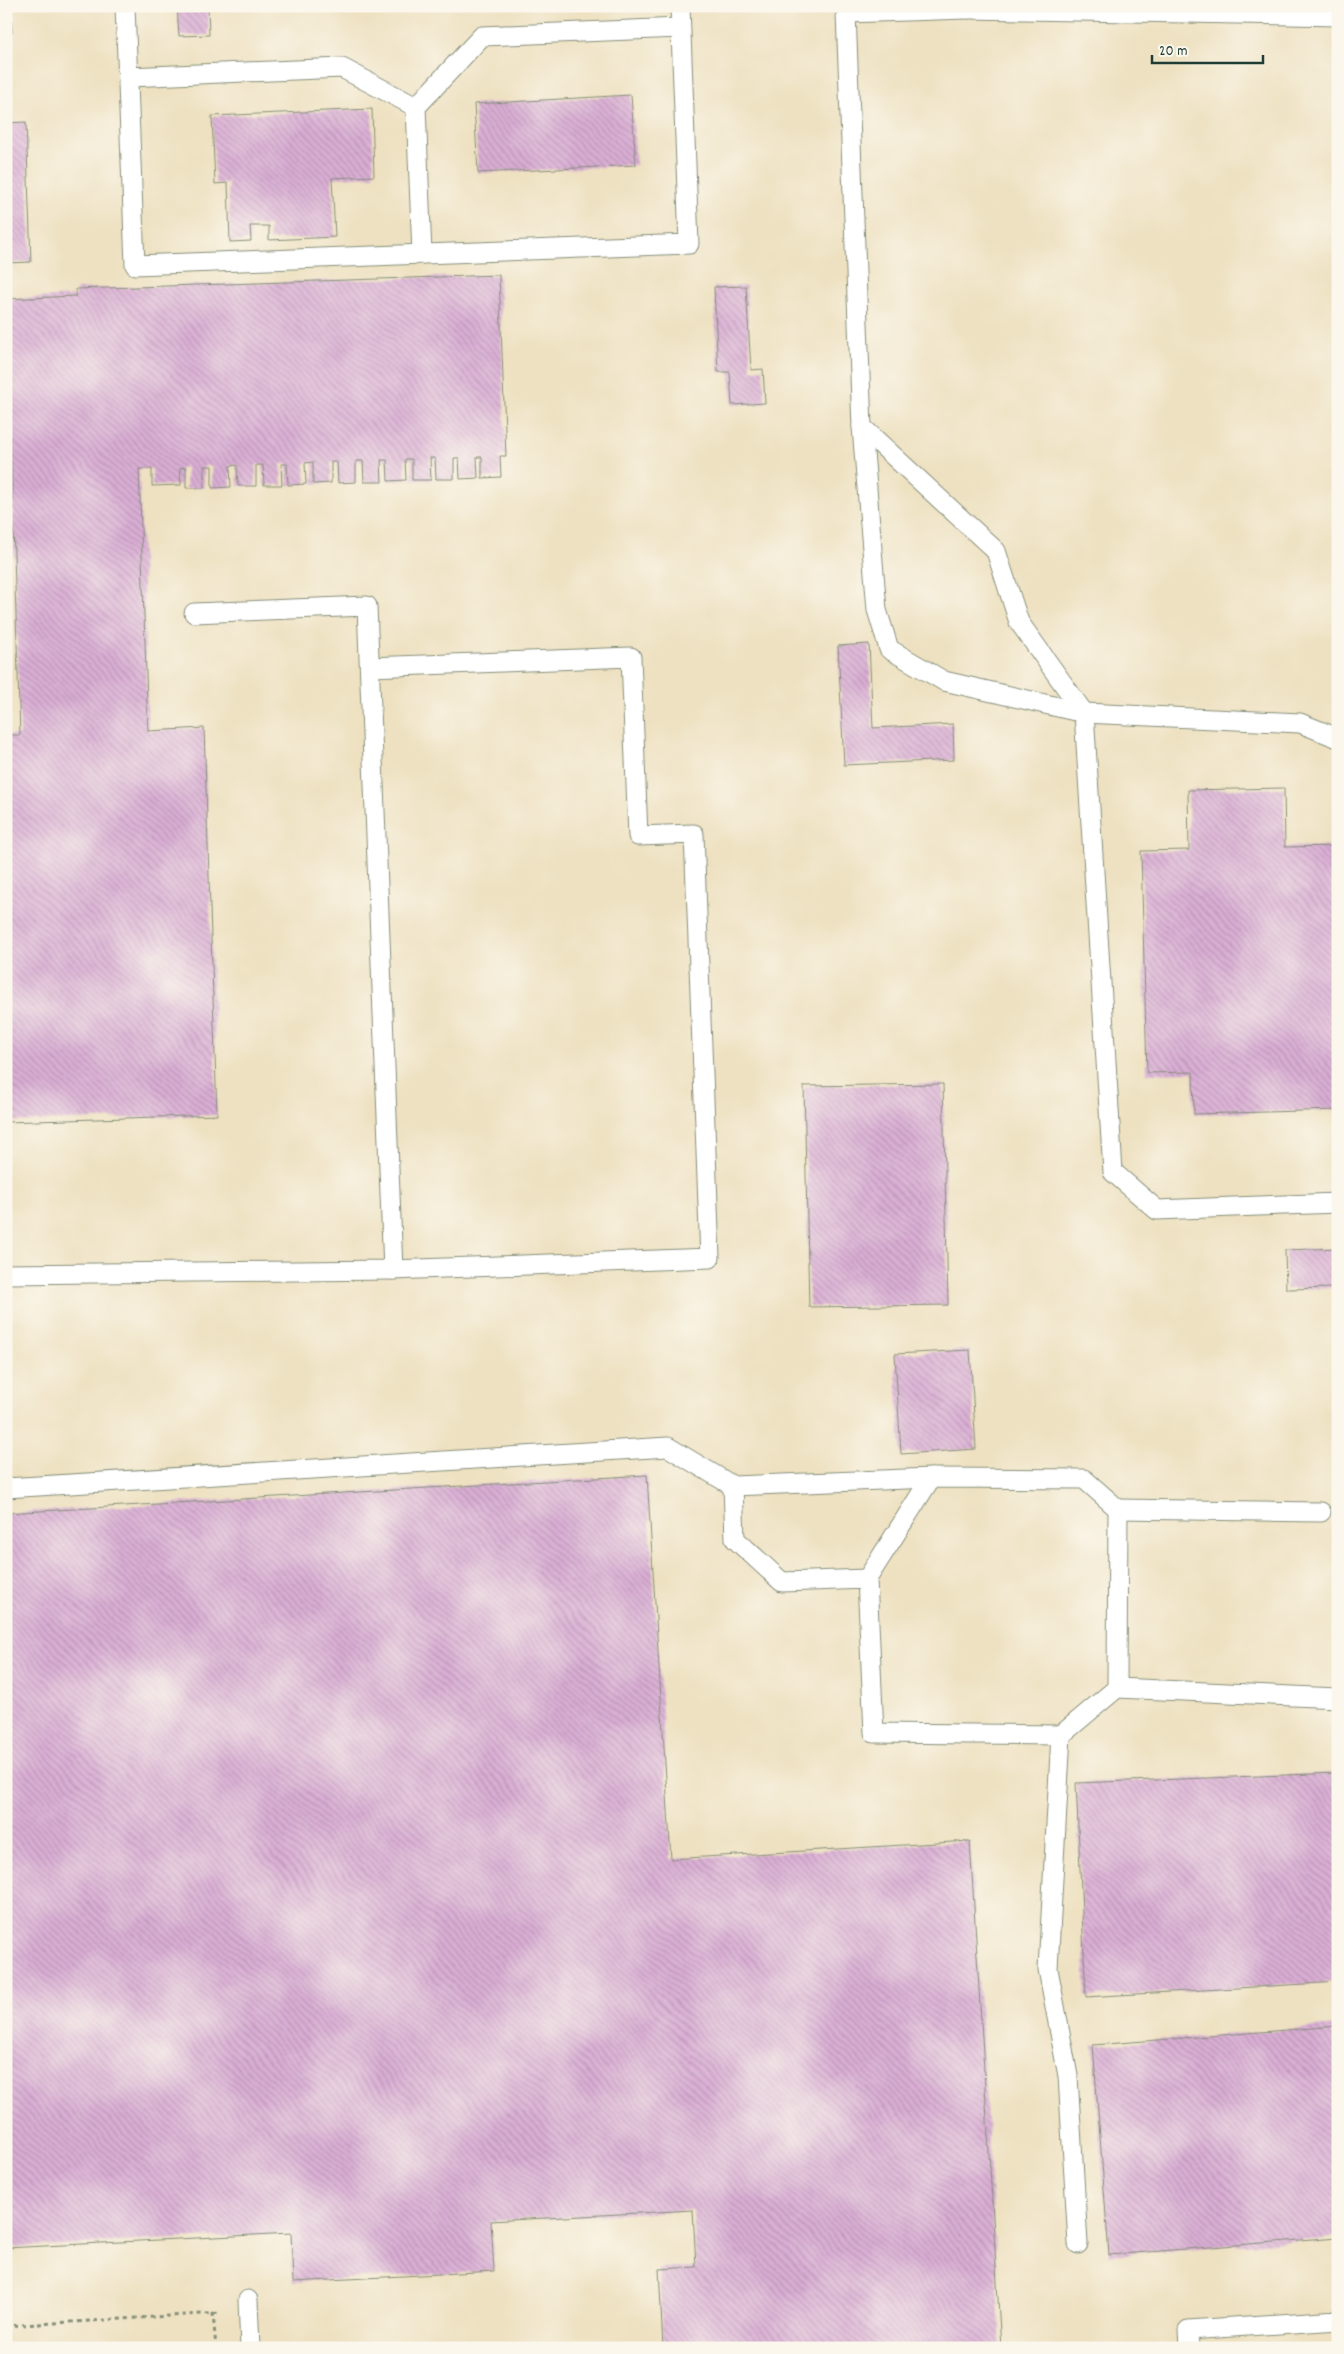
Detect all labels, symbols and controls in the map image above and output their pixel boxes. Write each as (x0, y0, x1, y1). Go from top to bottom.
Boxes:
scale bar (1152, 32, 1263, 64)
text: 20 m (1159, 41, 1187, 63)

